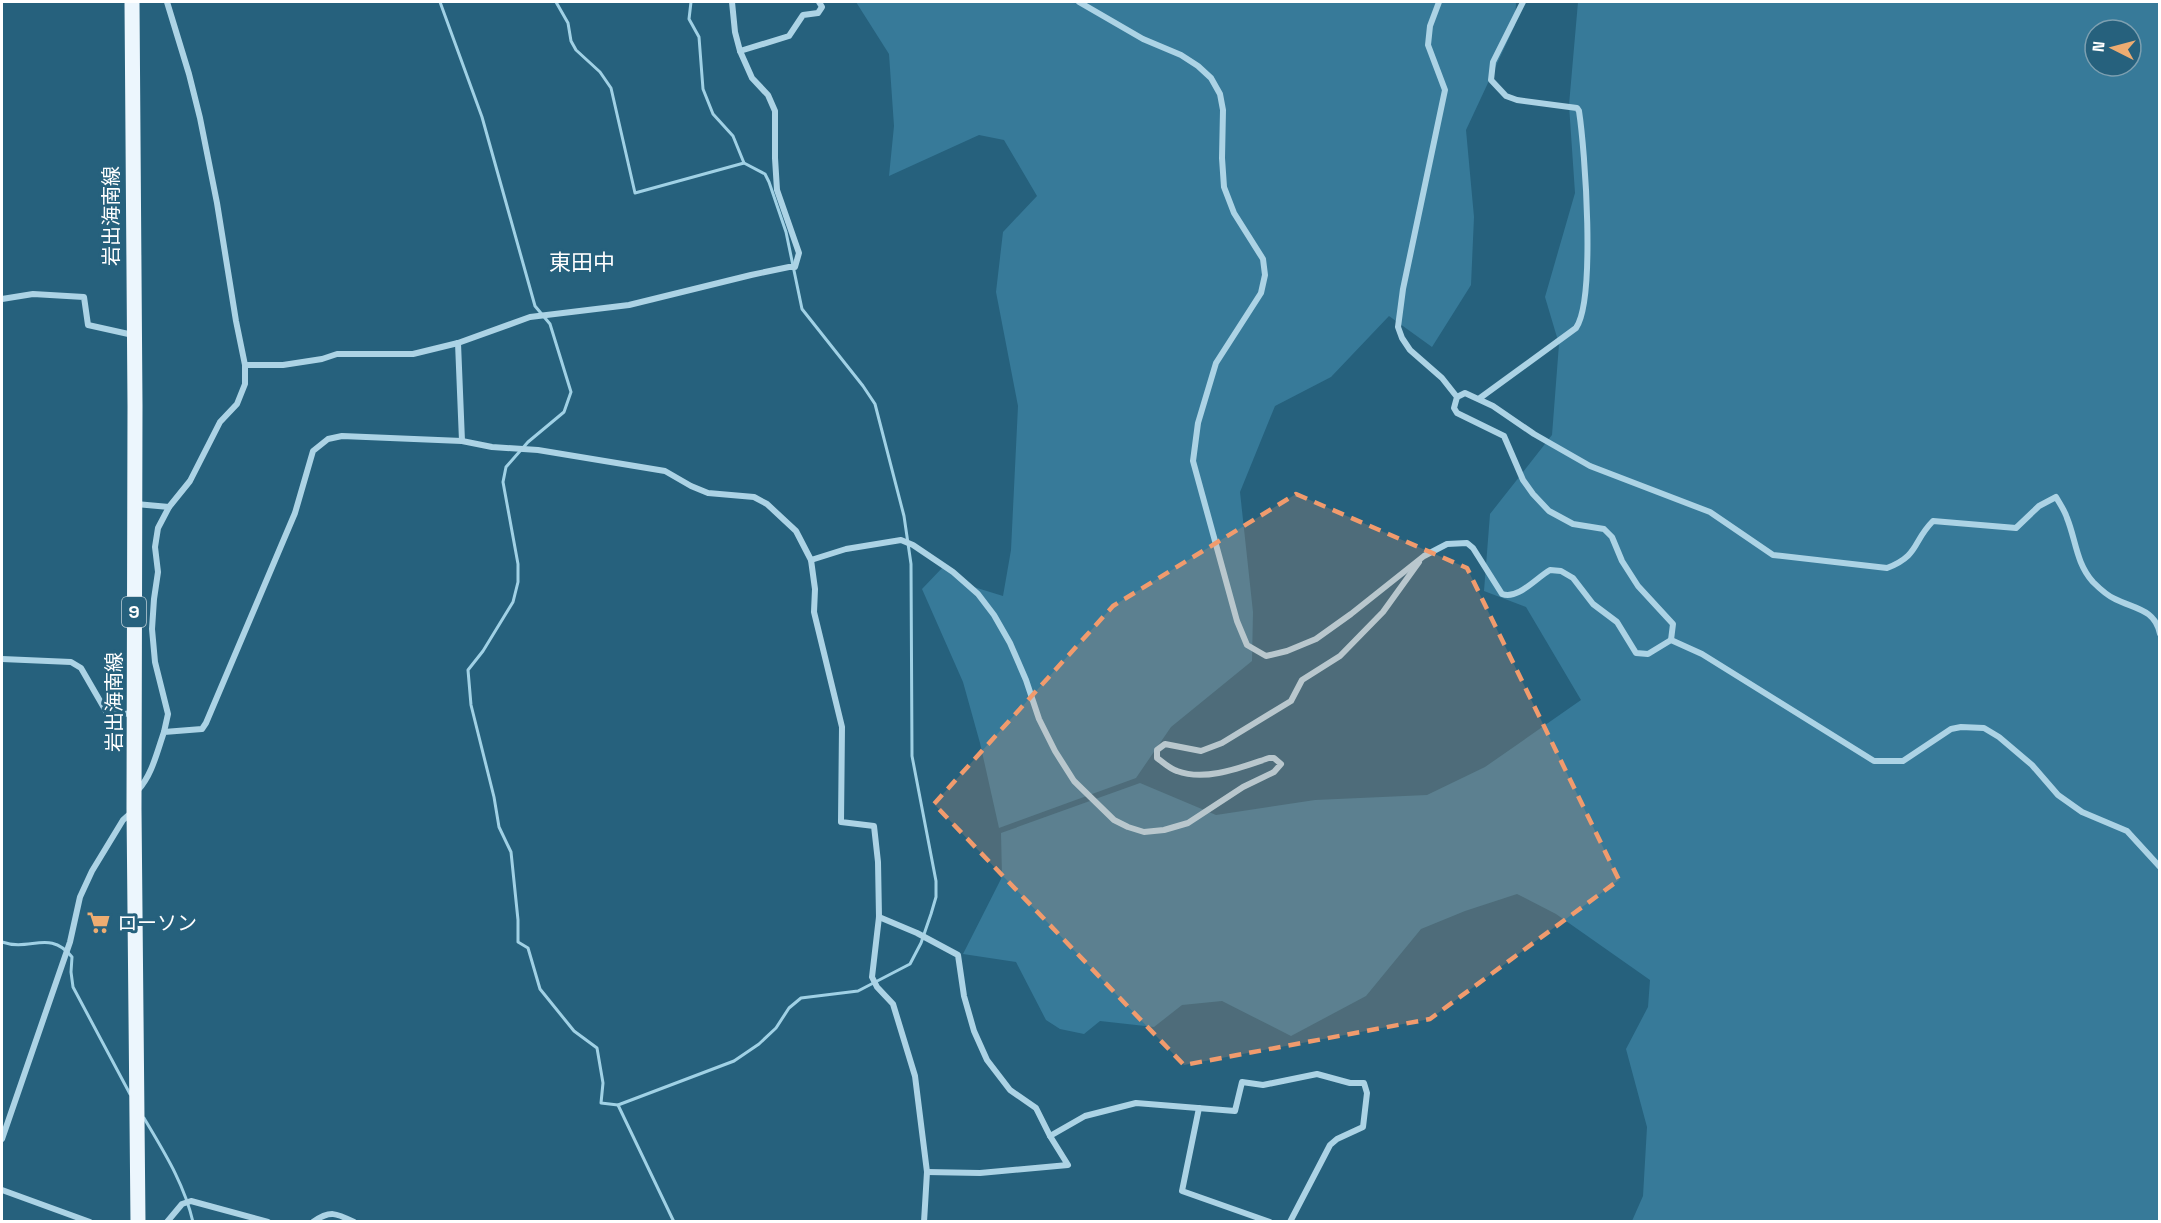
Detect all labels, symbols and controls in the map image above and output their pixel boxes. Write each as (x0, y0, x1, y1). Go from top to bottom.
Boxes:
north arrow (2083, 18, 2143, 78)
text: N (2088, 40, 2110, 53)
street label: 岩出海南線 (98, 166, 124, 266)
district label: 東田中 (549, 248, 615, 276)
road number: 9 (122, 597, 146, 627)
street label: 岩出海南線 (101, 652, 127, 752)
supermarket icon: ローソン (86, 910, 112, 936)
place label: ローソン (117, 910, 197, 936)

